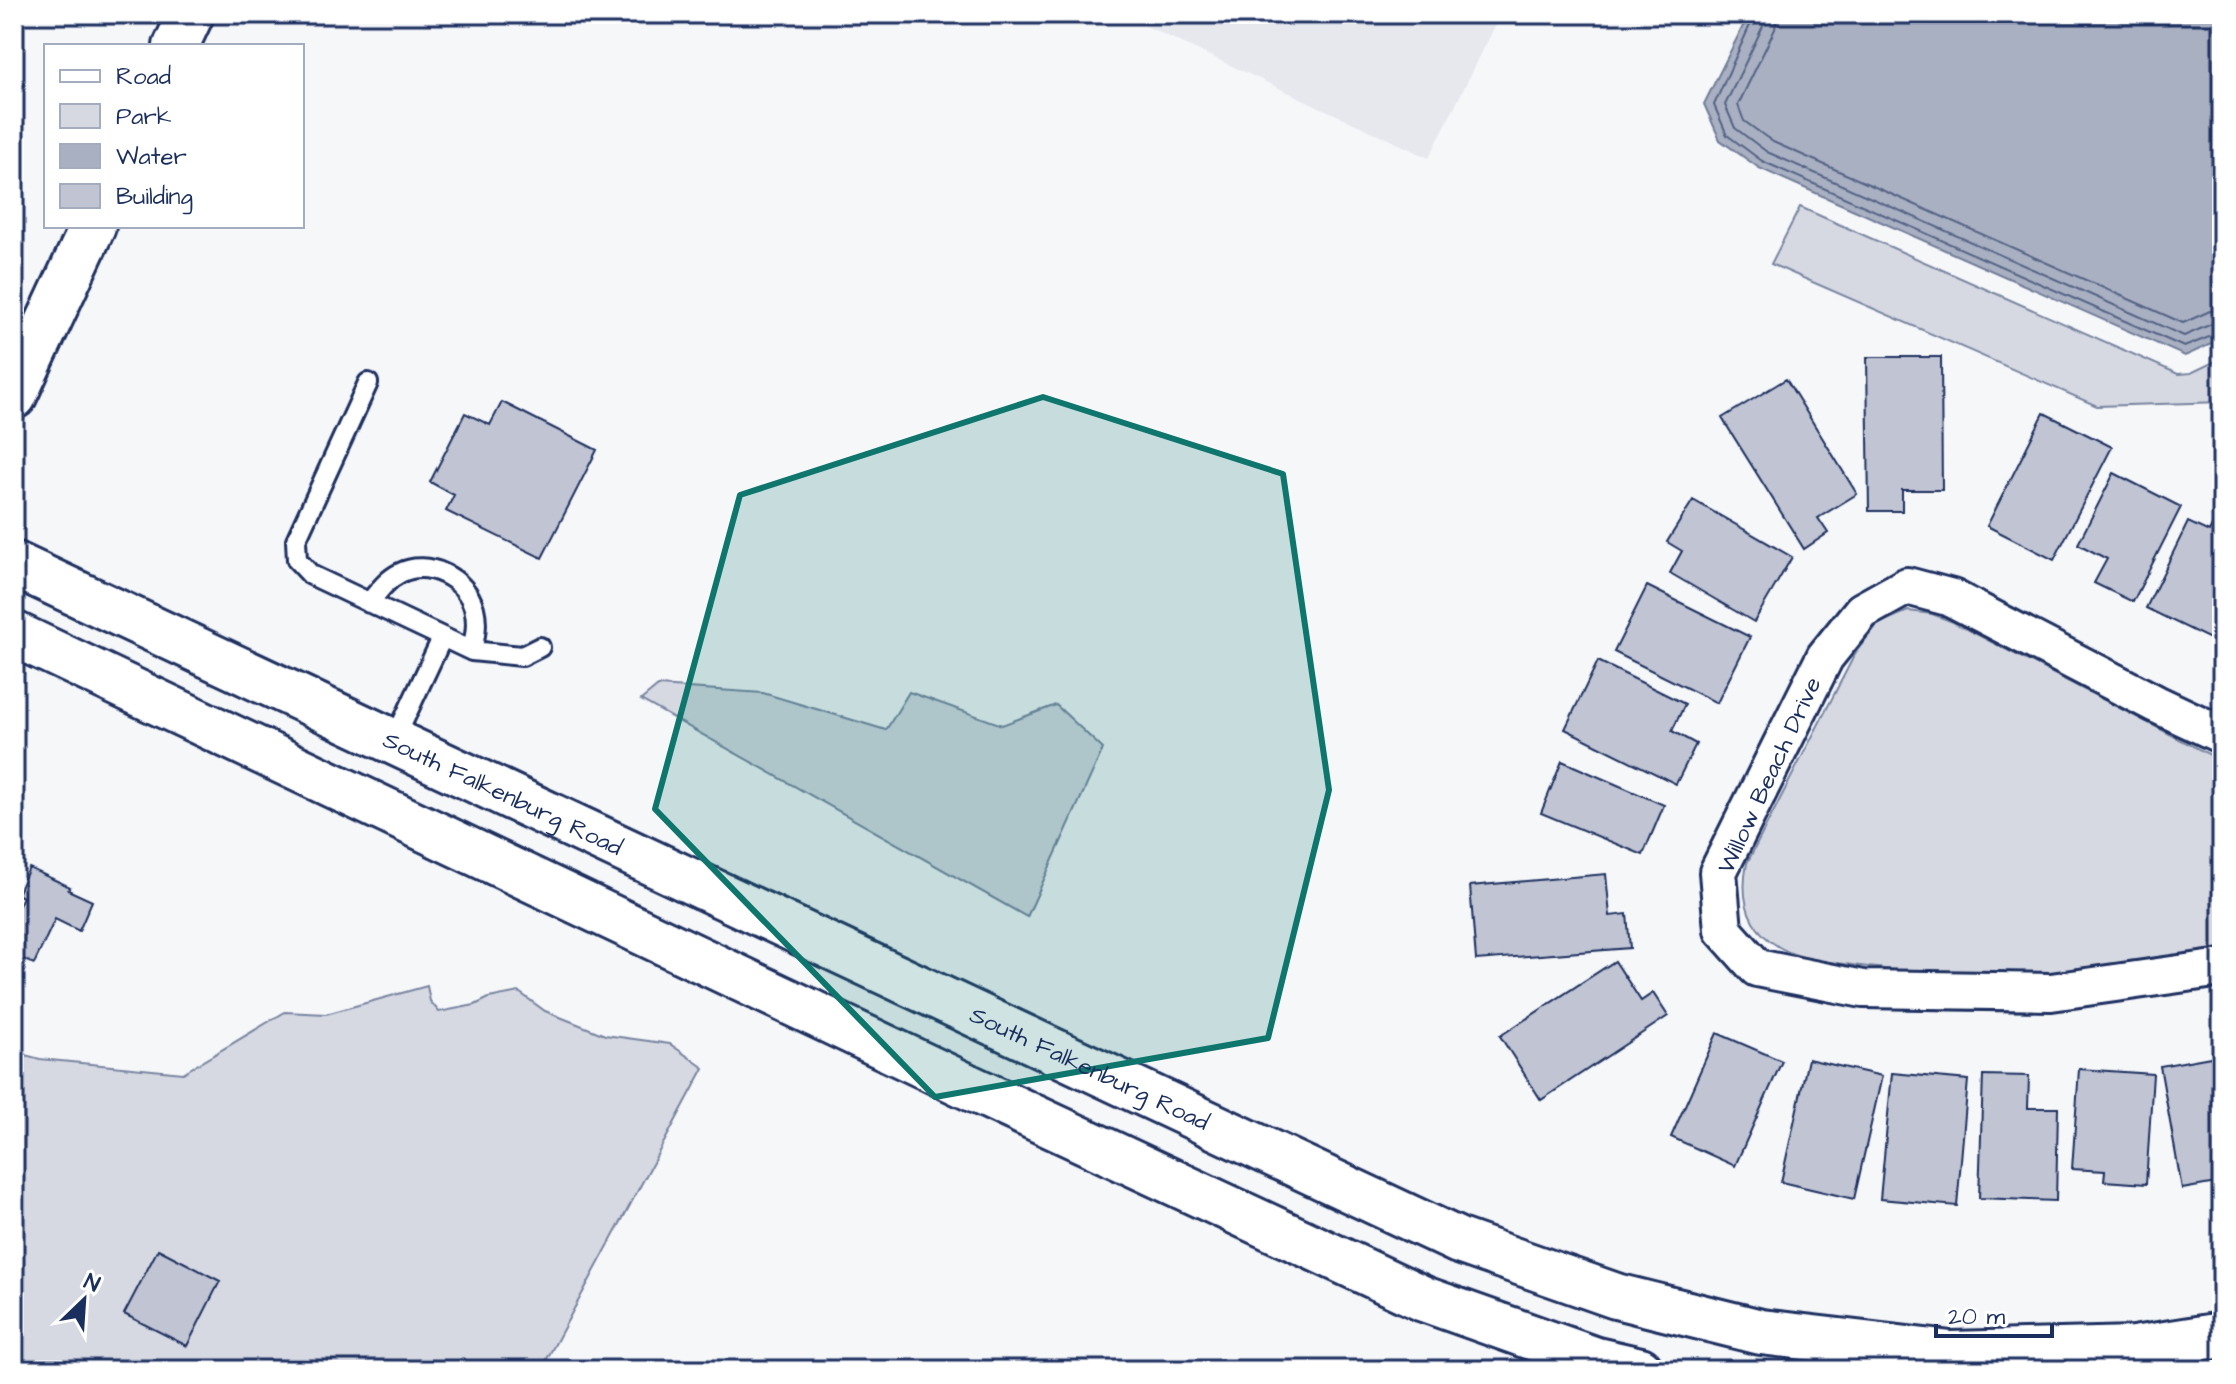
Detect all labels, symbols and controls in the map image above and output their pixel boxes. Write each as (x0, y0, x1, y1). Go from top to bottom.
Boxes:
legend (44, 44, 304, 228)
text: Road (116, 60, 171, 94)
text: Park (116, 100, 172, 134)
text: Water (116, 140, 187, 174)
text: Building (116, 180, 193, 215)
street label: Willow Beach Drive (1709, 672, 1830, 879)
street label: South Falkenburg Road (377, 723, 628, 865)
street label: South Falkenburg Road (964, 998, 1215, 1140)
north arrow (44, 1260, 124, 1340)
text: N (79, 1266, 105, 1300)
scale bar (1936, 1288, 2052, 1338)
text: 20 m (1948, 1300, 2005, 1334)

